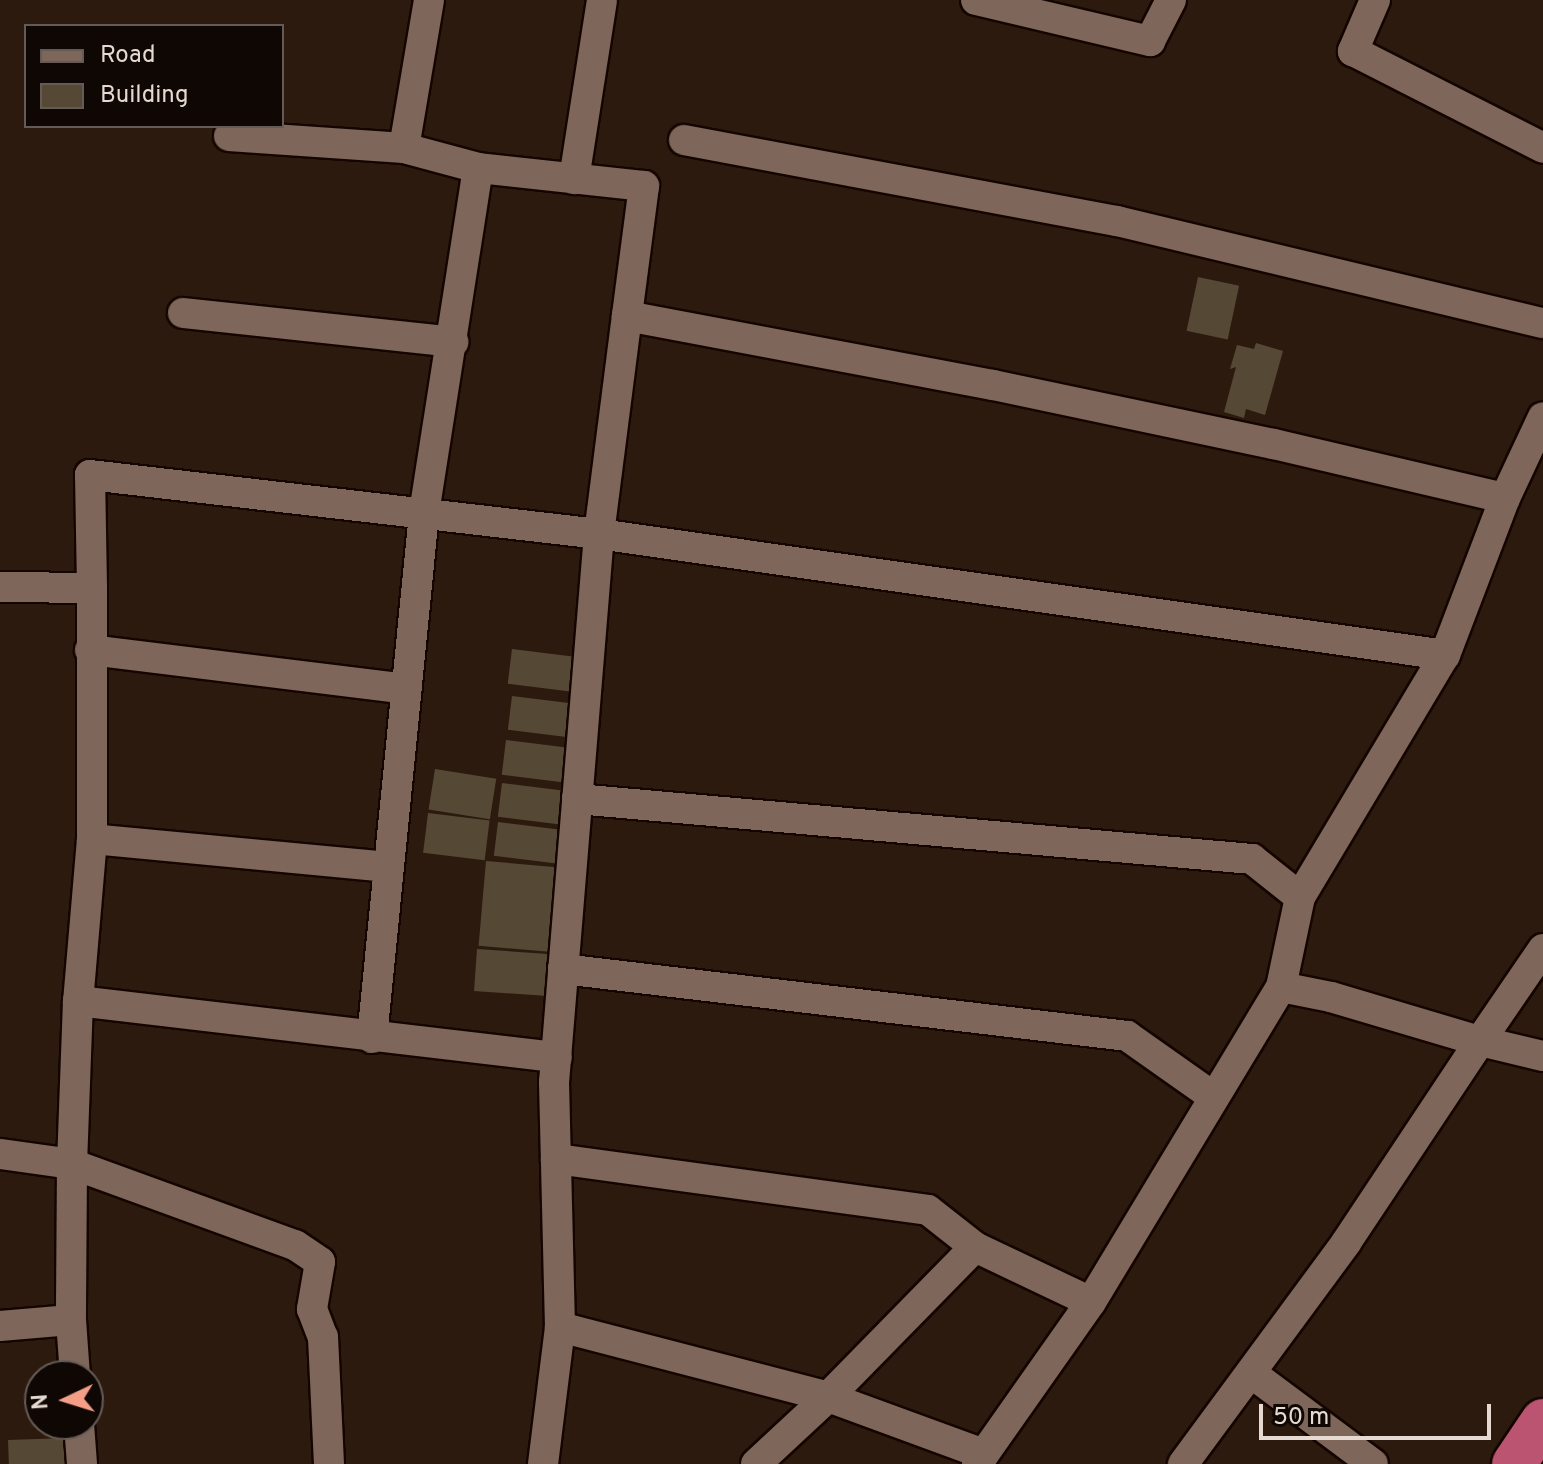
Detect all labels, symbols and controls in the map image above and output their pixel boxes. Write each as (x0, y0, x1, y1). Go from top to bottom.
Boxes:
legend (24, 24, 284, 128)
text: Road (100, 41, 156, 71)
text: Building (100, 81, 189, 111)
north arrow (24, 1360, 104, 1440)
scale bar (1263, 1388, 1495, 1438)
text: N (28, 1393, 56, 1410)
text: 50 m (1273, 1403, 1329, 1433)

